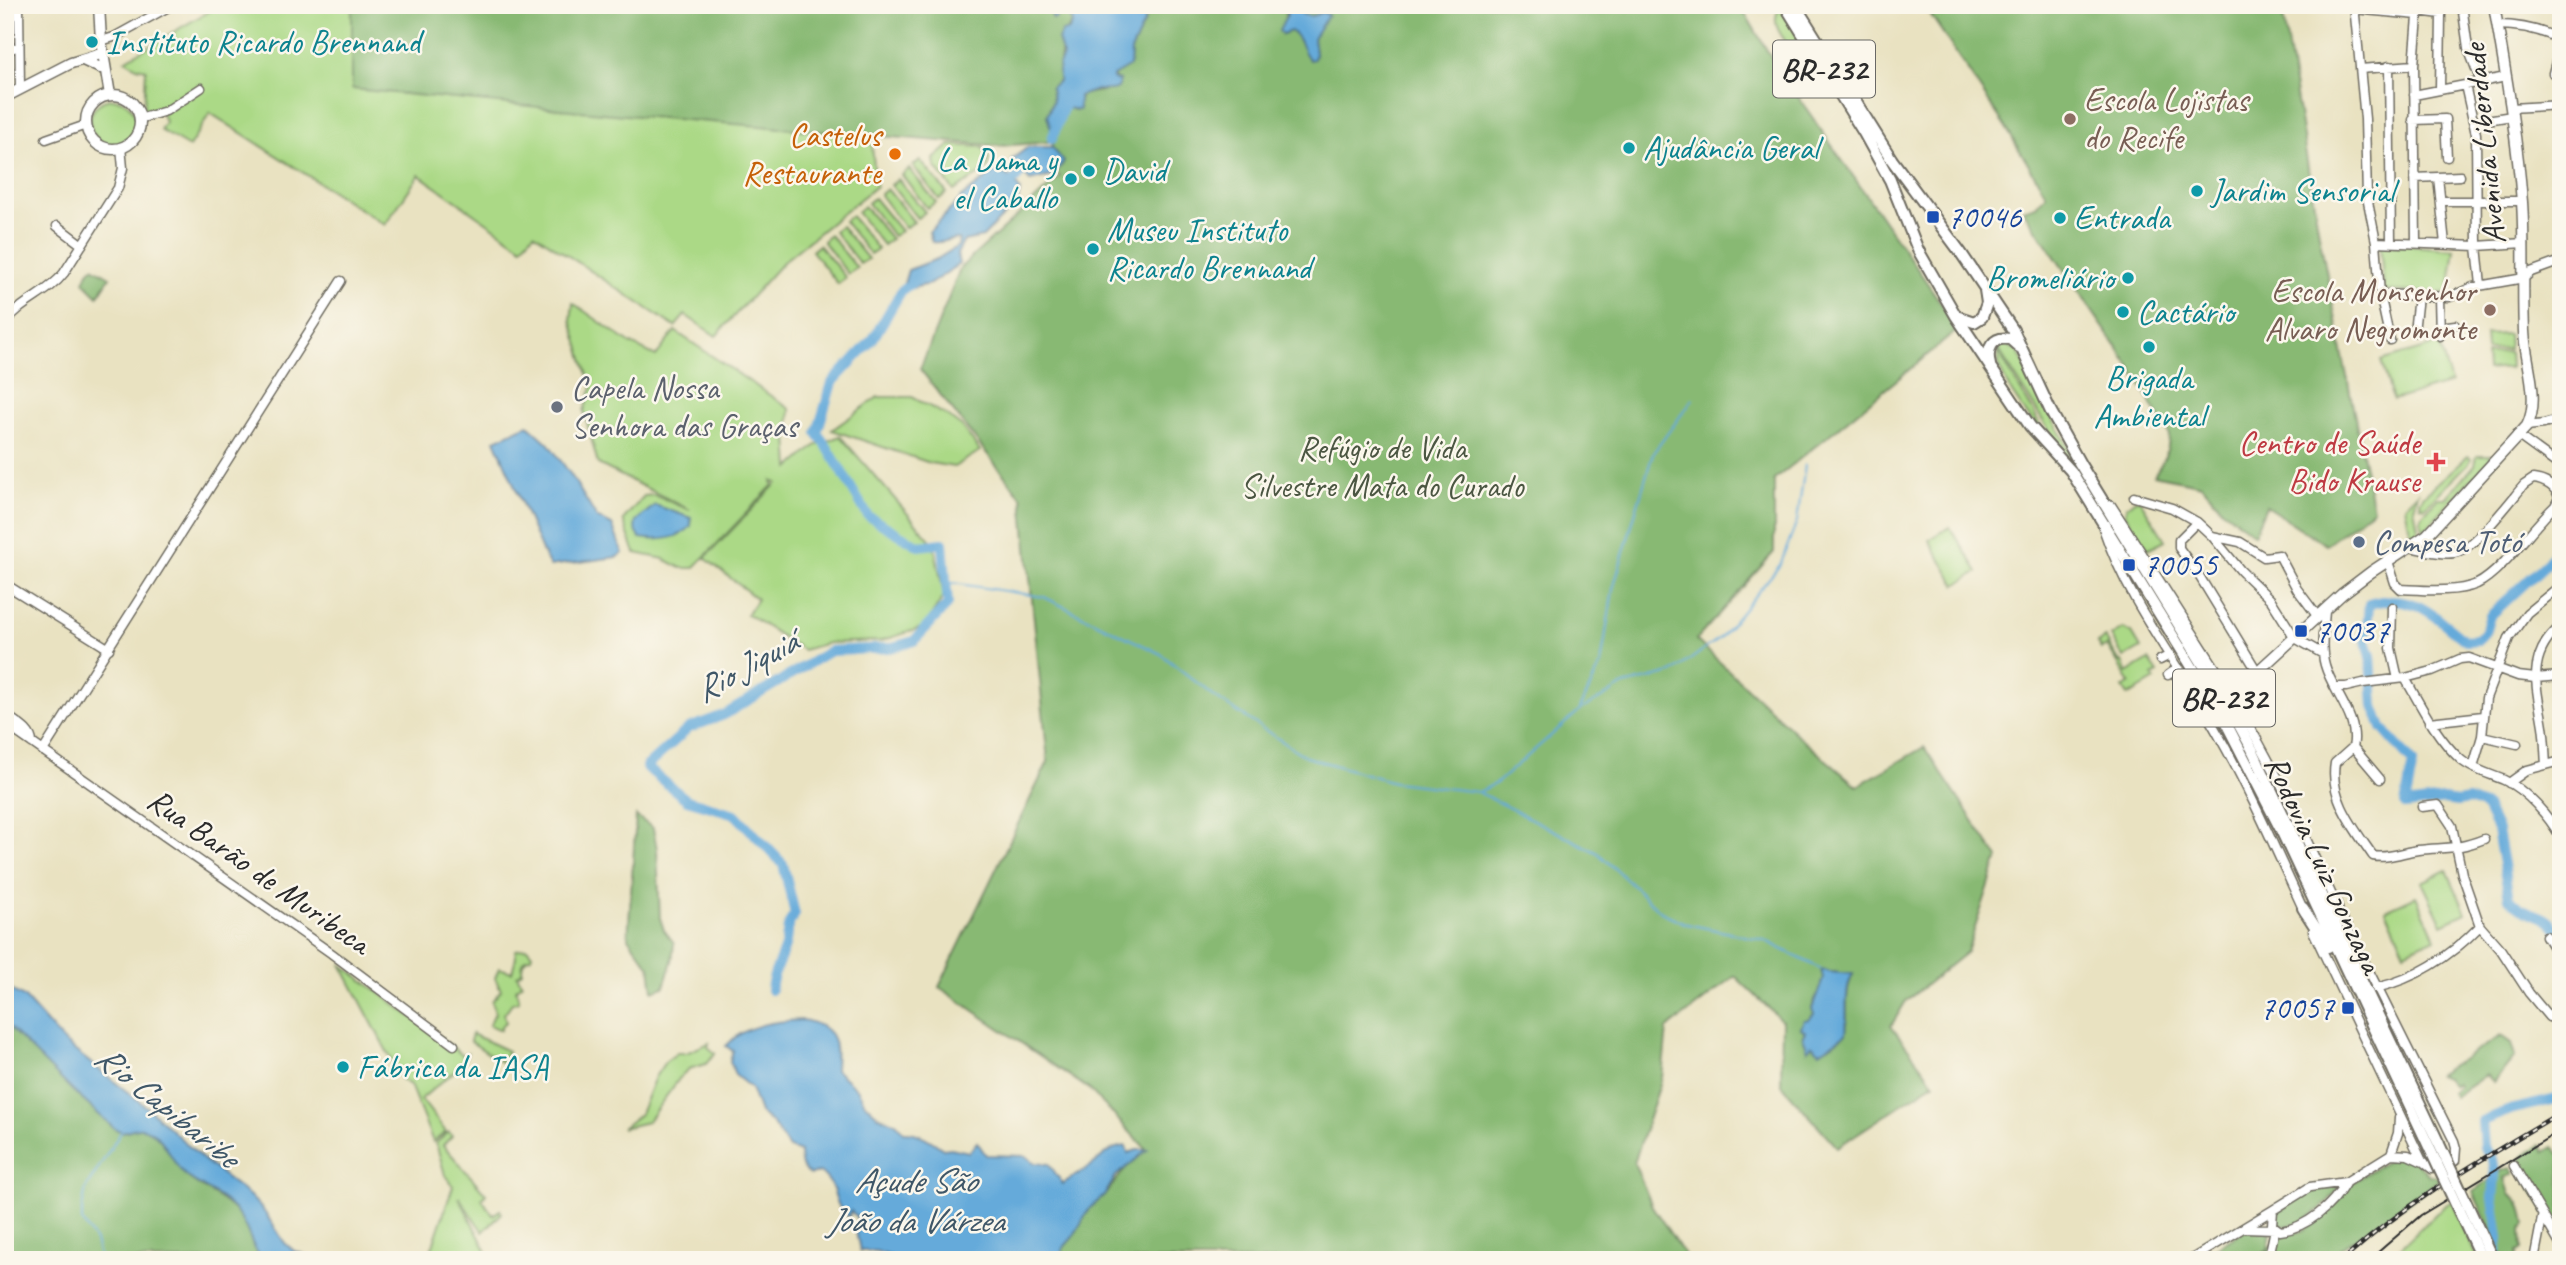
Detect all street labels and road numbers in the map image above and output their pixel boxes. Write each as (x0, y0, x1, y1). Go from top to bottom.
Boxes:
street label: Avenida Liberdade (2452, 39, 2515, 246)
road number: BR-232 (1773, 41, 1875, 98)
road number: BR-232 (2173, 670, 2275, 726)
street label: Rodovia Luiz Gonzaga (2255, 748, 2394, 982)
street label: Rua Barão de Muribeca (139, 778, 381, 965)

